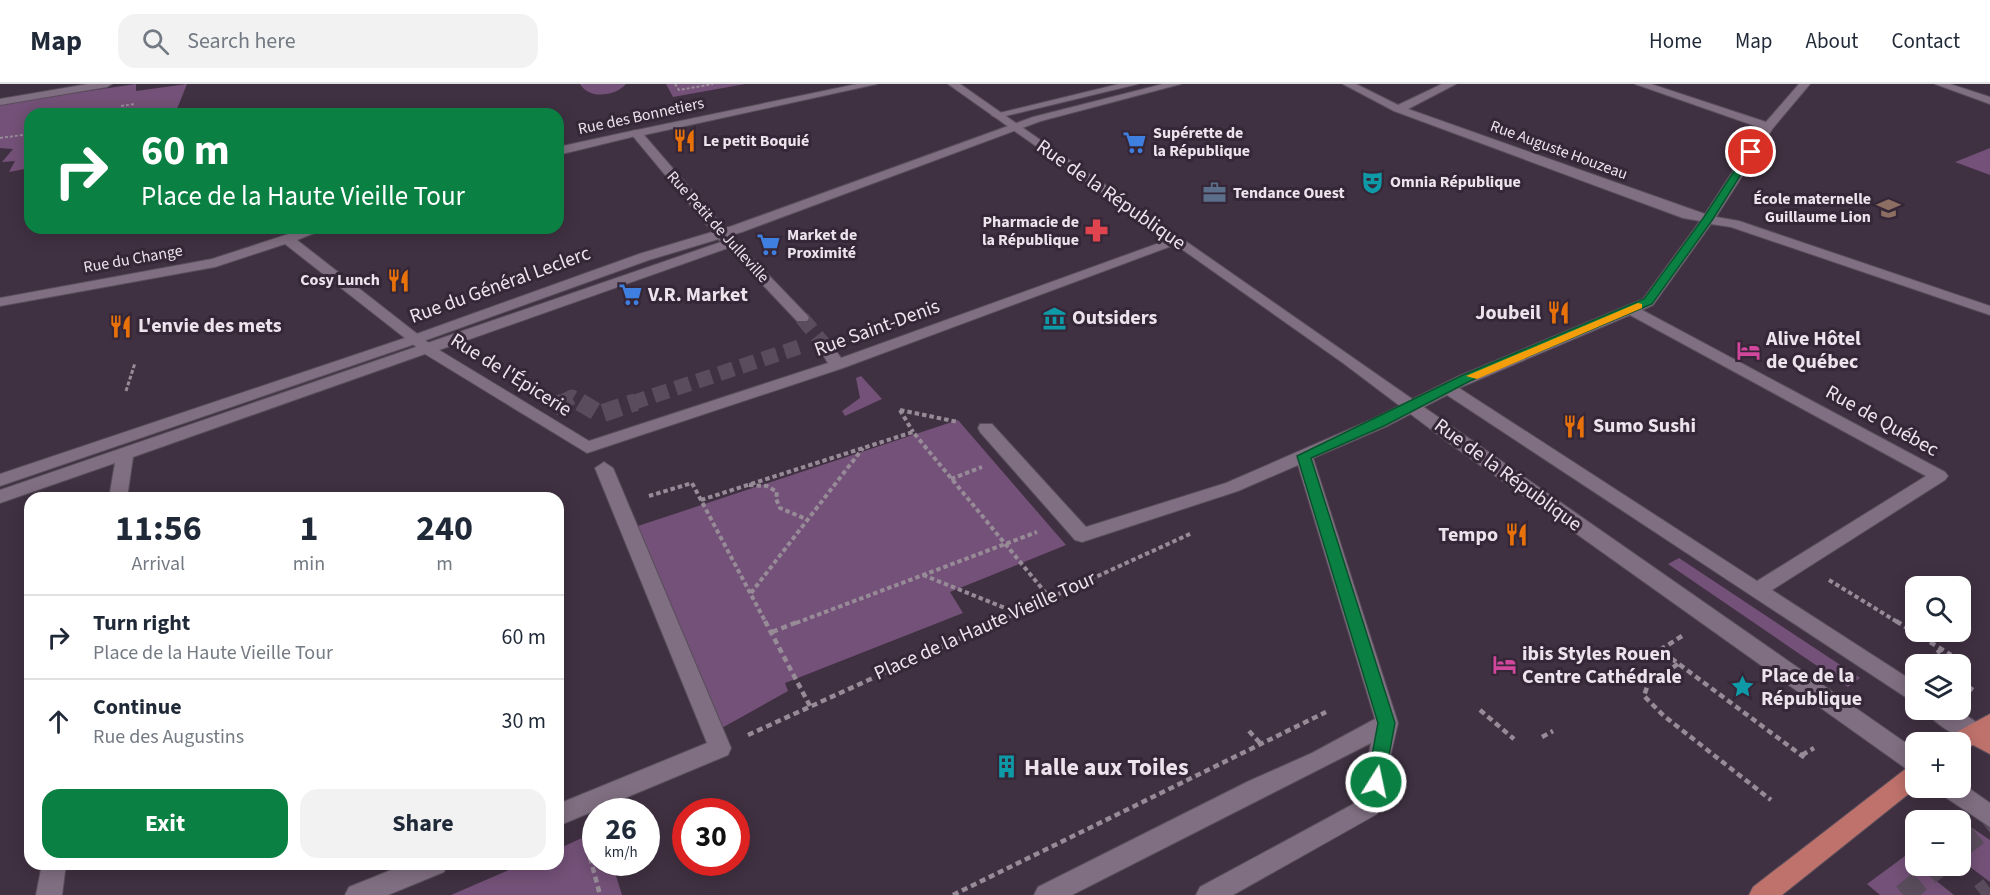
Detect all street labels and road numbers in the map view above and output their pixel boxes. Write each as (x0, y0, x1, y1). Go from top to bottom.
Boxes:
street label: Rue des Bonnetiers (576, 92, 706, 140)
street label: Rue Auguste Houzeau (1487, 115, 1631, 185)
street label: Rue de la République (1031, 133, 1191, 257)
street label: Rue Petit de Julleville (662, 166, 774, 288)
street label: Rue du Change (82, 239, 184, 279)
street label: Rue du Général Leclerc (406, 239, 594, 331)
street label: Rue Saint-Denis (810, 292, 944, 364)
street label: Rue de l'Épicerie (445, 326, 577, 424)
street label: Rue de Québec (1820, 378, 1944, 464)
street label: Rue de la République (1428, 412, 1588, 538)
street label: Place de la Haute Vieille Tour (870, 564, 1100, 688)

